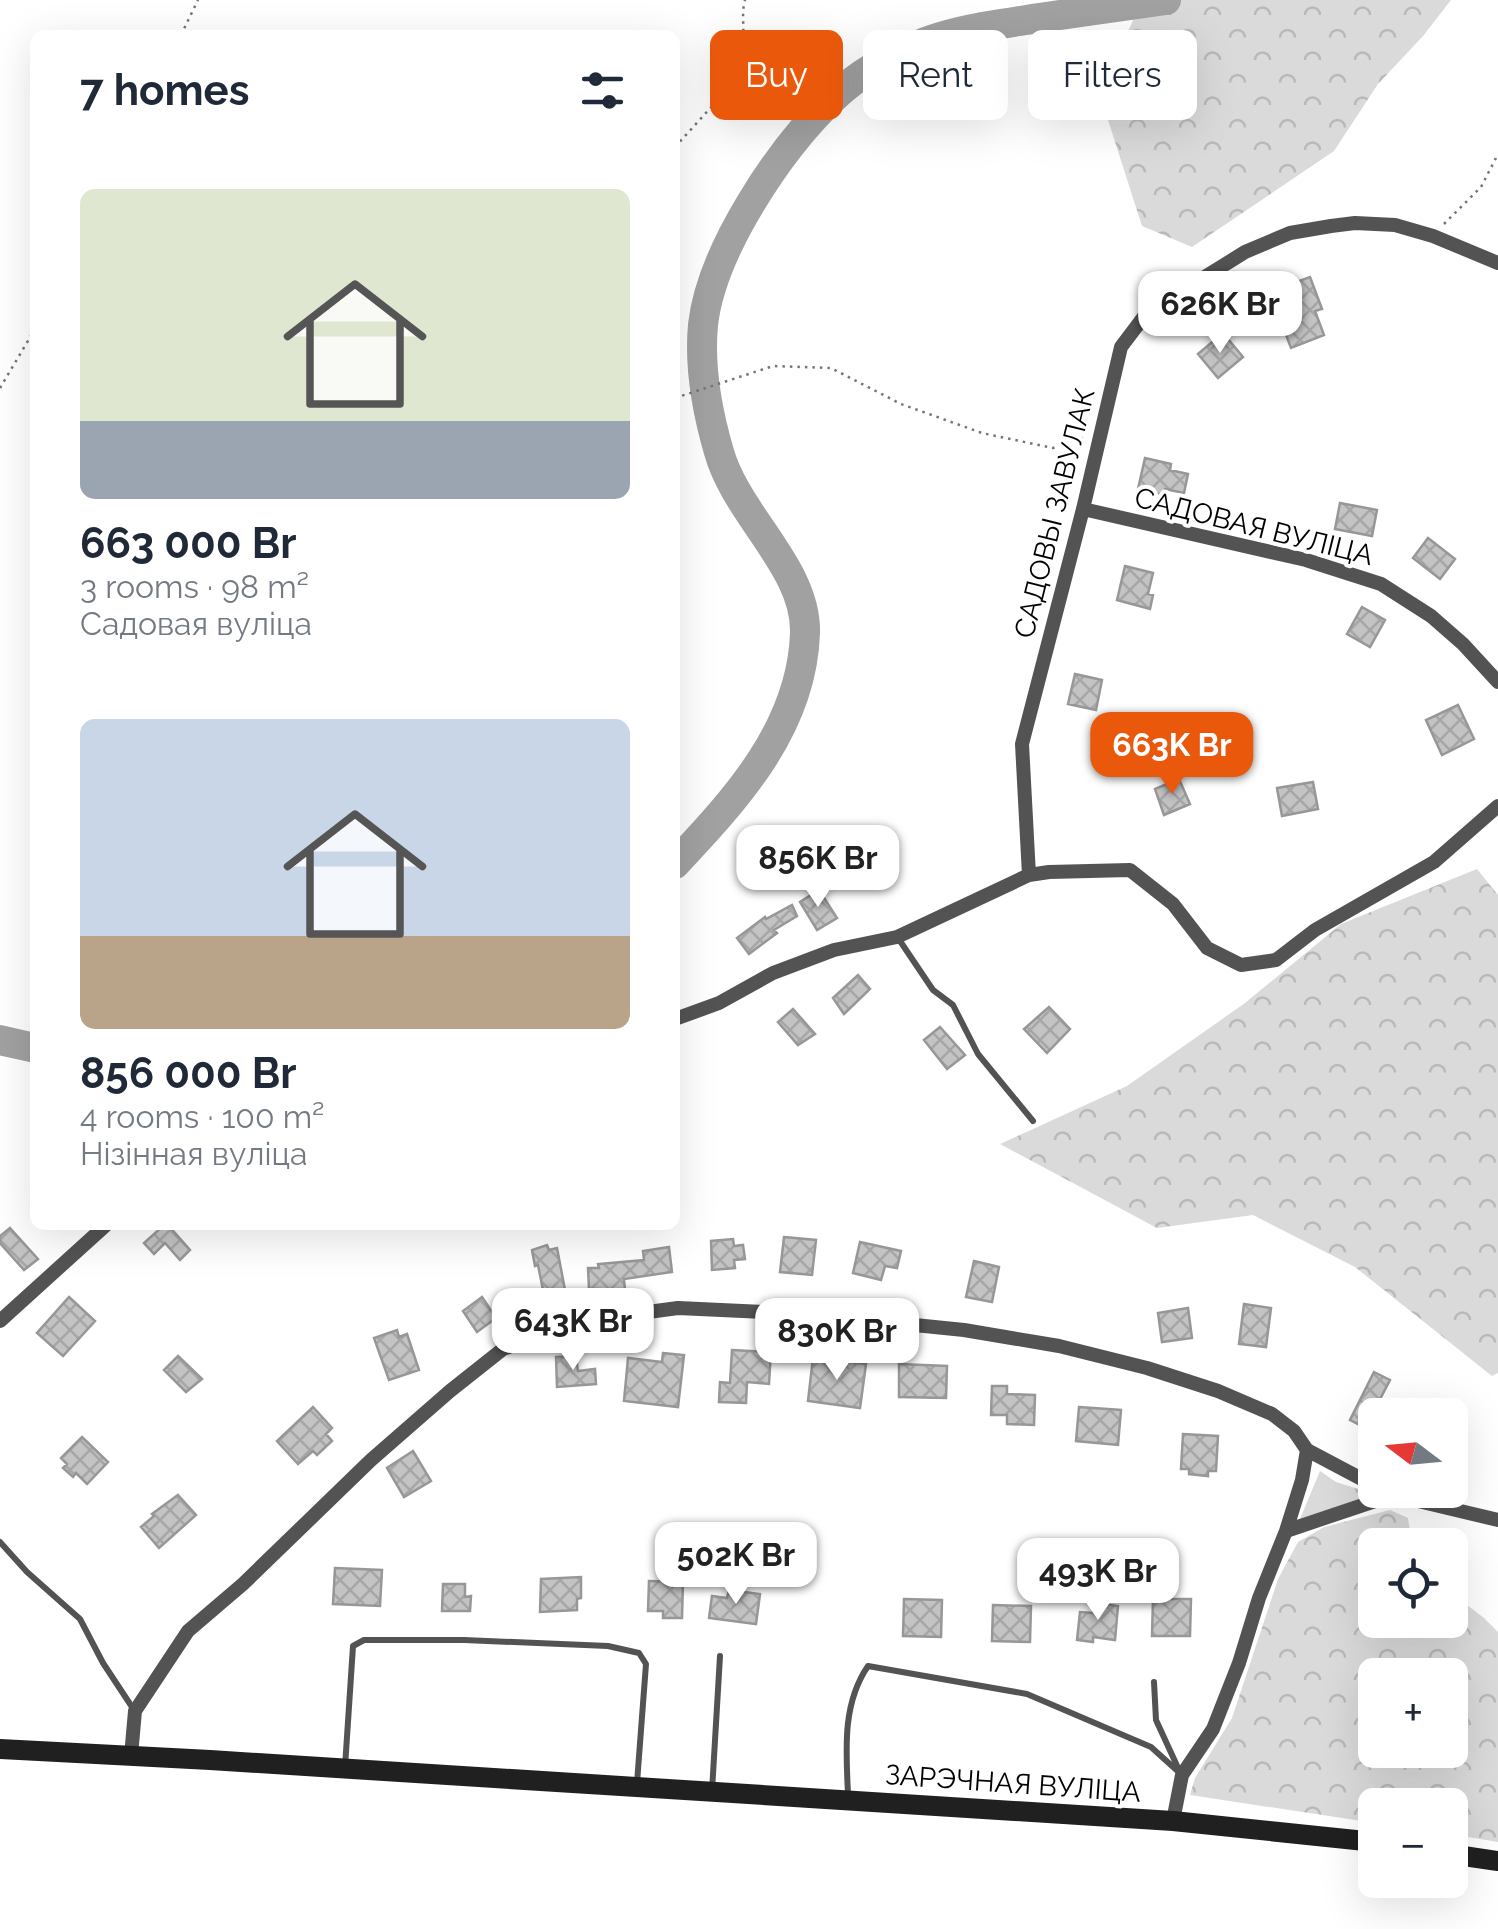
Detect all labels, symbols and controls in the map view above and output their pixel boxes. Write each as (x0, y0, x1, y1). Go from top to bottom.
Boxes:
chip: Buy (710, 30, 843, 120)
chip: Rent (863, 30, 1008, 120)
chip: Filters (1028, 30, 1197, 120)
icon: filters (575, 63, 630, 118)
text: 7 homes (80, 66, 249, 115)
icon: home (265, 254, 445, 434)
pin: 626K Br (1128, 271, 1312, 356)
text: 626K Br (1160, 285, 1280, 322)
street label: САДОВЫ ЗАВУЛАК (1007, 385, 1102, 641)
street label: САДОВАЯ ВУЛІЦА (1131, 481, 1377, 572)
text: 663 000 Br (80, 519, 297, 568)
text: 3 rooms · 98 m² (80, 568, 309, 605)
text: Садовая вуліца (80, 605, 312, 642)
pin: 663K Br (1080, 712, 1264, 797)
text: 663K Br (1112, 726, 1232, 763)
icon: home (265, 784, 445, 964)
pin: 856K Br (726, 825, 910, 910)
text: 856K Br (758, 839, 878, 876)
text: 856 000 Br (80, 1049, 296, 1098)
text: 4 rooms · 100 m² (80, 1098, 325, 1135)
text: Нізінная вуліца (80, 1135, 307, 1172)
pin: 643K Br (481, 1288, 665, 1373)
pin: 830K Br (745, 1298, 929, 1383)
text: 643K Br (514, 1302, 632, 1339)
text: 830K Br (777, 1312, 897, 1349)
north arrow (1358, 1398, 1468, 1508)
map controls (1358, 1398, 1468, 1898)
pin: 502K Br (644, 1522, 828, 1607)
button: locate (1358, 1528, 1468, 1638)
text: 502K Br (677, 1536, 795, 1573)
pin: 493K Br (1006, 1538, 1190, 1623)
text: 493K Br (1039, 1552, 1157, 1589)
button: + (1358, 1658, 1468, 1768)
street label: ЗАРЭЧНАЯ ВУЛІЦА (884, 1758, 1142, 1809)
button: − (1358, 1788, 1468, 1898)

